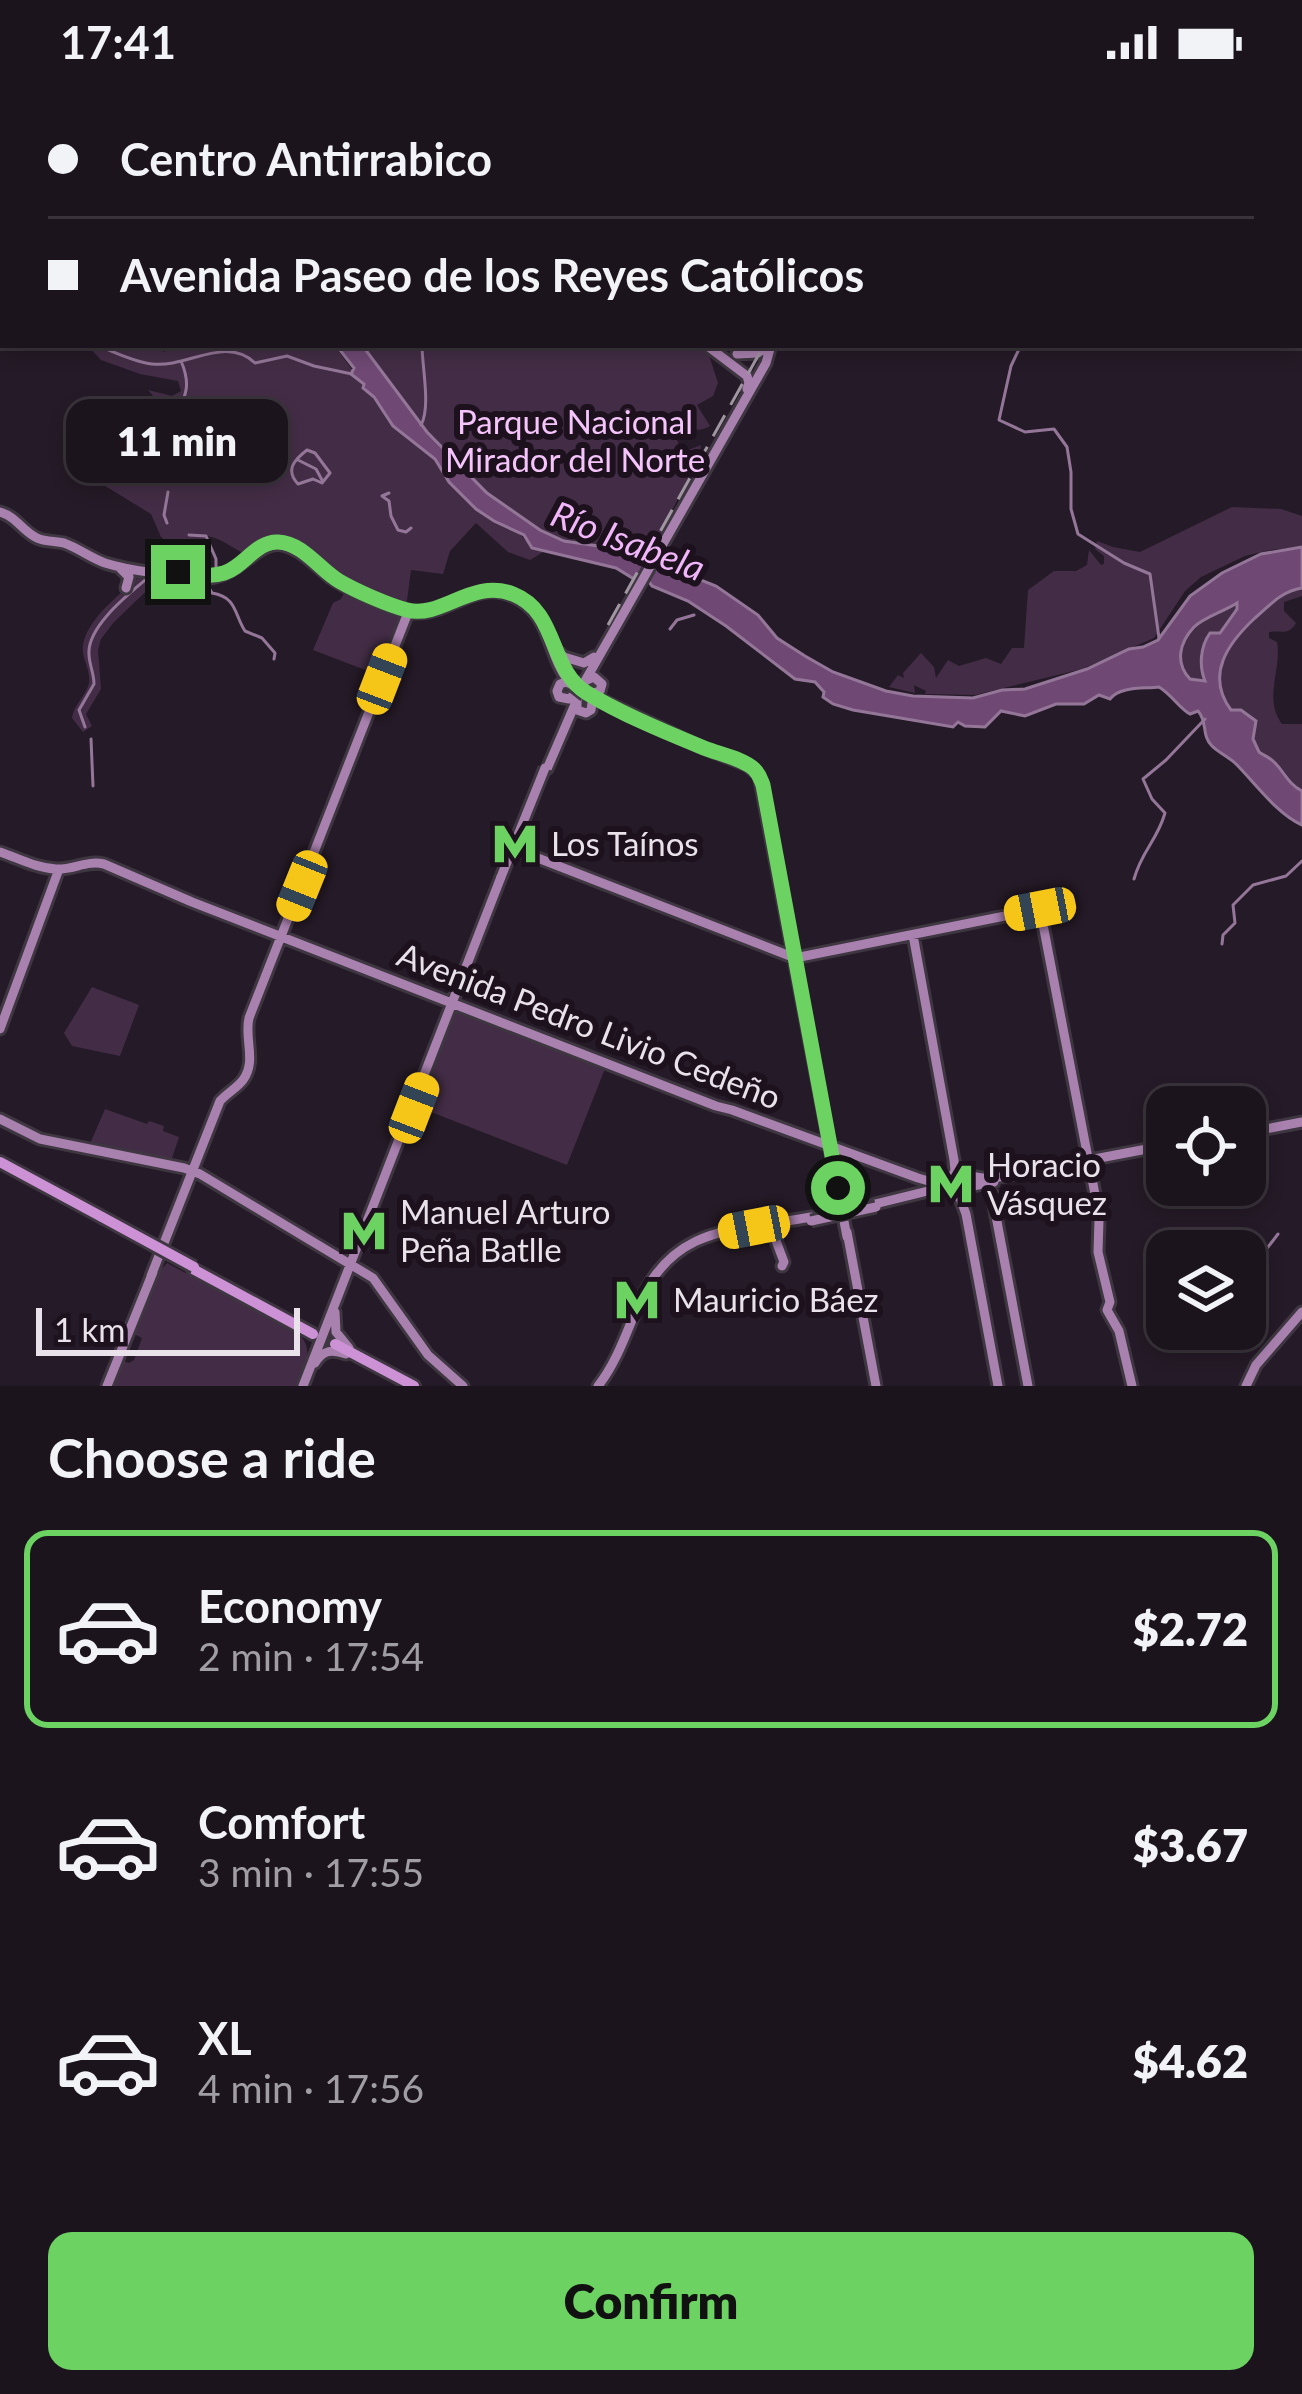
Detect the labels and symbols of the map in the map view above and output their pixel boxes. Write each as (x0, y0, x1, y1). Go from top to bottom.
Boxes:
callout: 11 min (67, 398, 289, 482)
park label: Parque Nacional Mirador del Norte (445, 401, 705, 479)
water label: Río Isabela (545, 491, 711, 589)
route end (151, 545, 205, 599)
car (352, 639, 412, 719)
metro station icon: Los Taínos (490, 819, 540, 869)
place label: Los Taínos (551, 823, 699, 863)
car (272, 846, 332, 926)
car (1001, 884, 1079, 934)
street label: Avenida Pedro Livio Cedeño (392, 933, 787, 1117)
car (384, 1068, 444, 1148)
place label: Horacio Vásquez (987, 1144, 1107, 1222)
metro station icon: Horacio Vásquez (926, 1159, 976, 1209)
route start (811, 1161, 865, 1215)
place label: Manuel Arturo Peña Batlle (400, 1191, 610, 1269)
car (715, 1202, 793, 1252)
metro station icon: Manuel Arturo Peña Batlle (339, 1206, 389, 1256)
metro station icon: Mauricio Báez (612, 1275, 662, 1325)
place label: Mauricio Báez (673, 1279, 879, 1319)
scale bar (36, 1302, 300, 1355)

